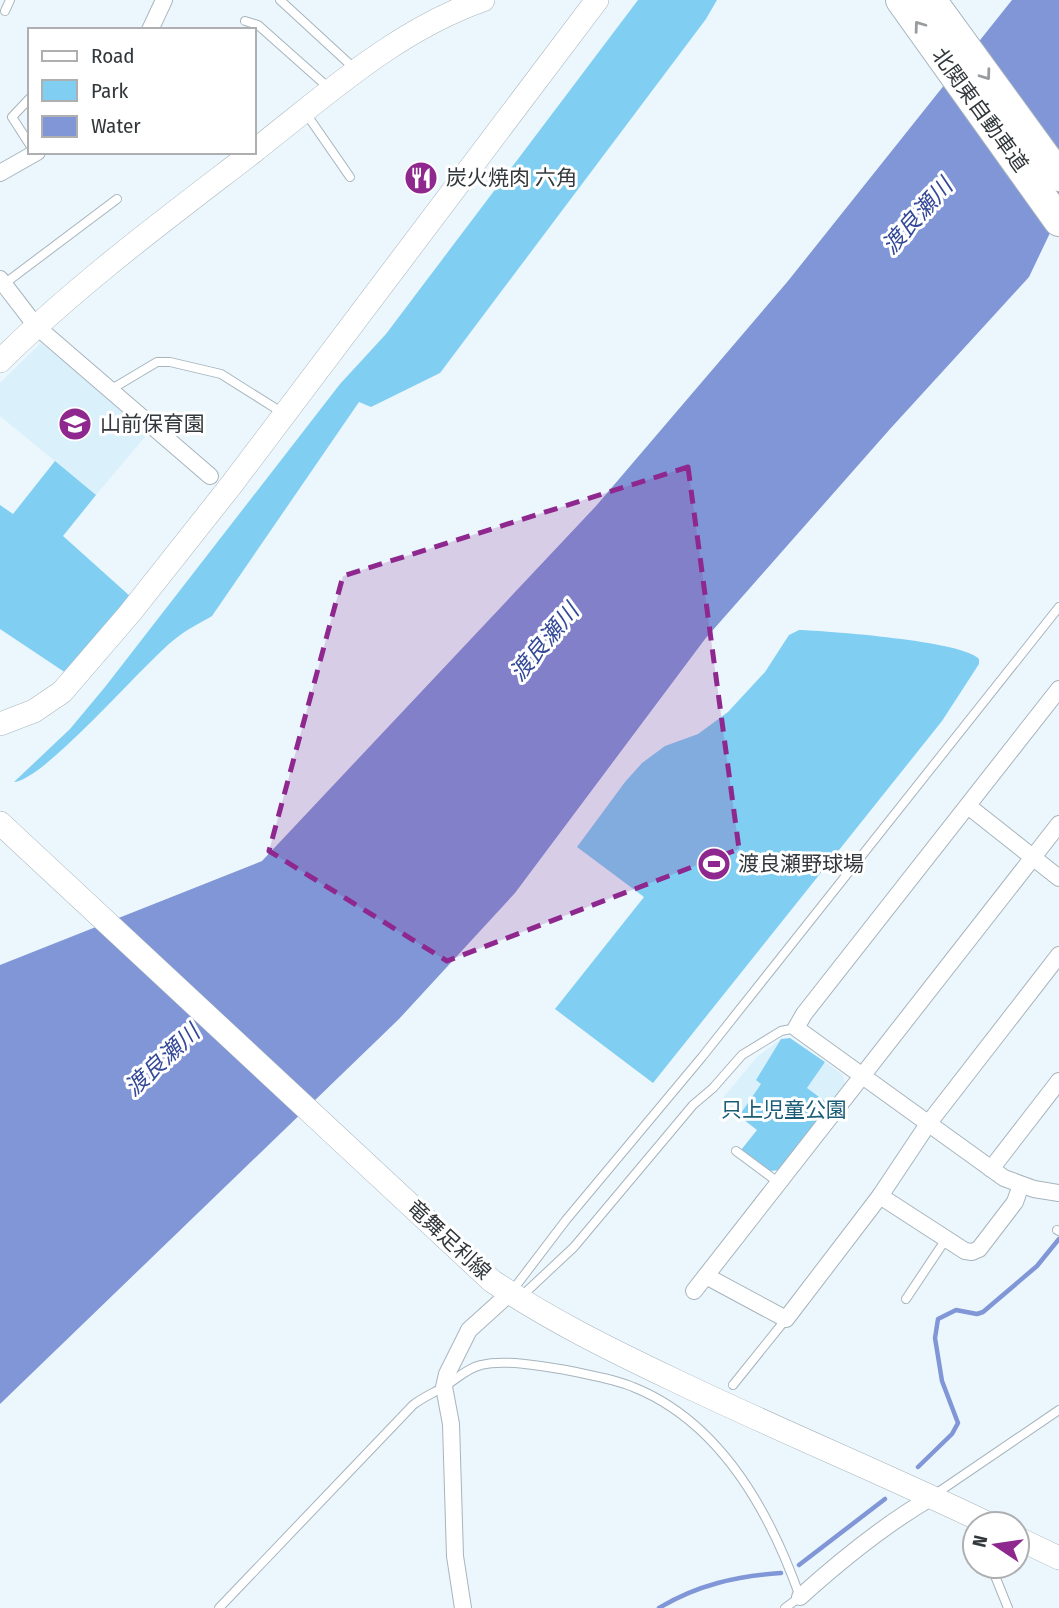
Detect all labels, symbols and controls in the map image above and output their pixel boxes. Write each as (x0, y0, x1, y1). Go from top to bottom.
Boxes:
one-way arrow (915, 21, 928, 34)
legend (28, 28, 256, 154)
text: Road (91, 43, 135, 69)
street label: 北関東自動車道 (926, 43, 1034, 177)
one-way arrow (977, 67, 990, 80)
text: Park (91, 78, 129, 104)
text: Water (91, 113, 141, 139)
restaurant icon: 炭火焼肉 六角 (402, 159, 440, 197)
place label: 炭火焼肉 六角 (446, 165, 577, 191)
water label: 渡良瀬川 (876, 170, 960, 260)
school or university icon: 山前保育園 (56, 405, 94, 443)
place label: 山前保育園 (100, 411, 205, 437)
water label: 渡良瀬川 (504, 595, 586, 686)
sports icon: 渡良瀬野球場 (695, 845, 733, 883)
place label: 渡良瀬野球場 (738, 851, 864, 877)
water label: 渡良瀬川 (119, 1016, 207, 1102)
park label: 只上児童公園 (721, 1097, 847, 1123)
street label: 竜舞足利線 (402, 1195, 496, 1285)
north arrow (961, 1510, 1031, 1580)
text: N (967, 1533, 992, 1549)

